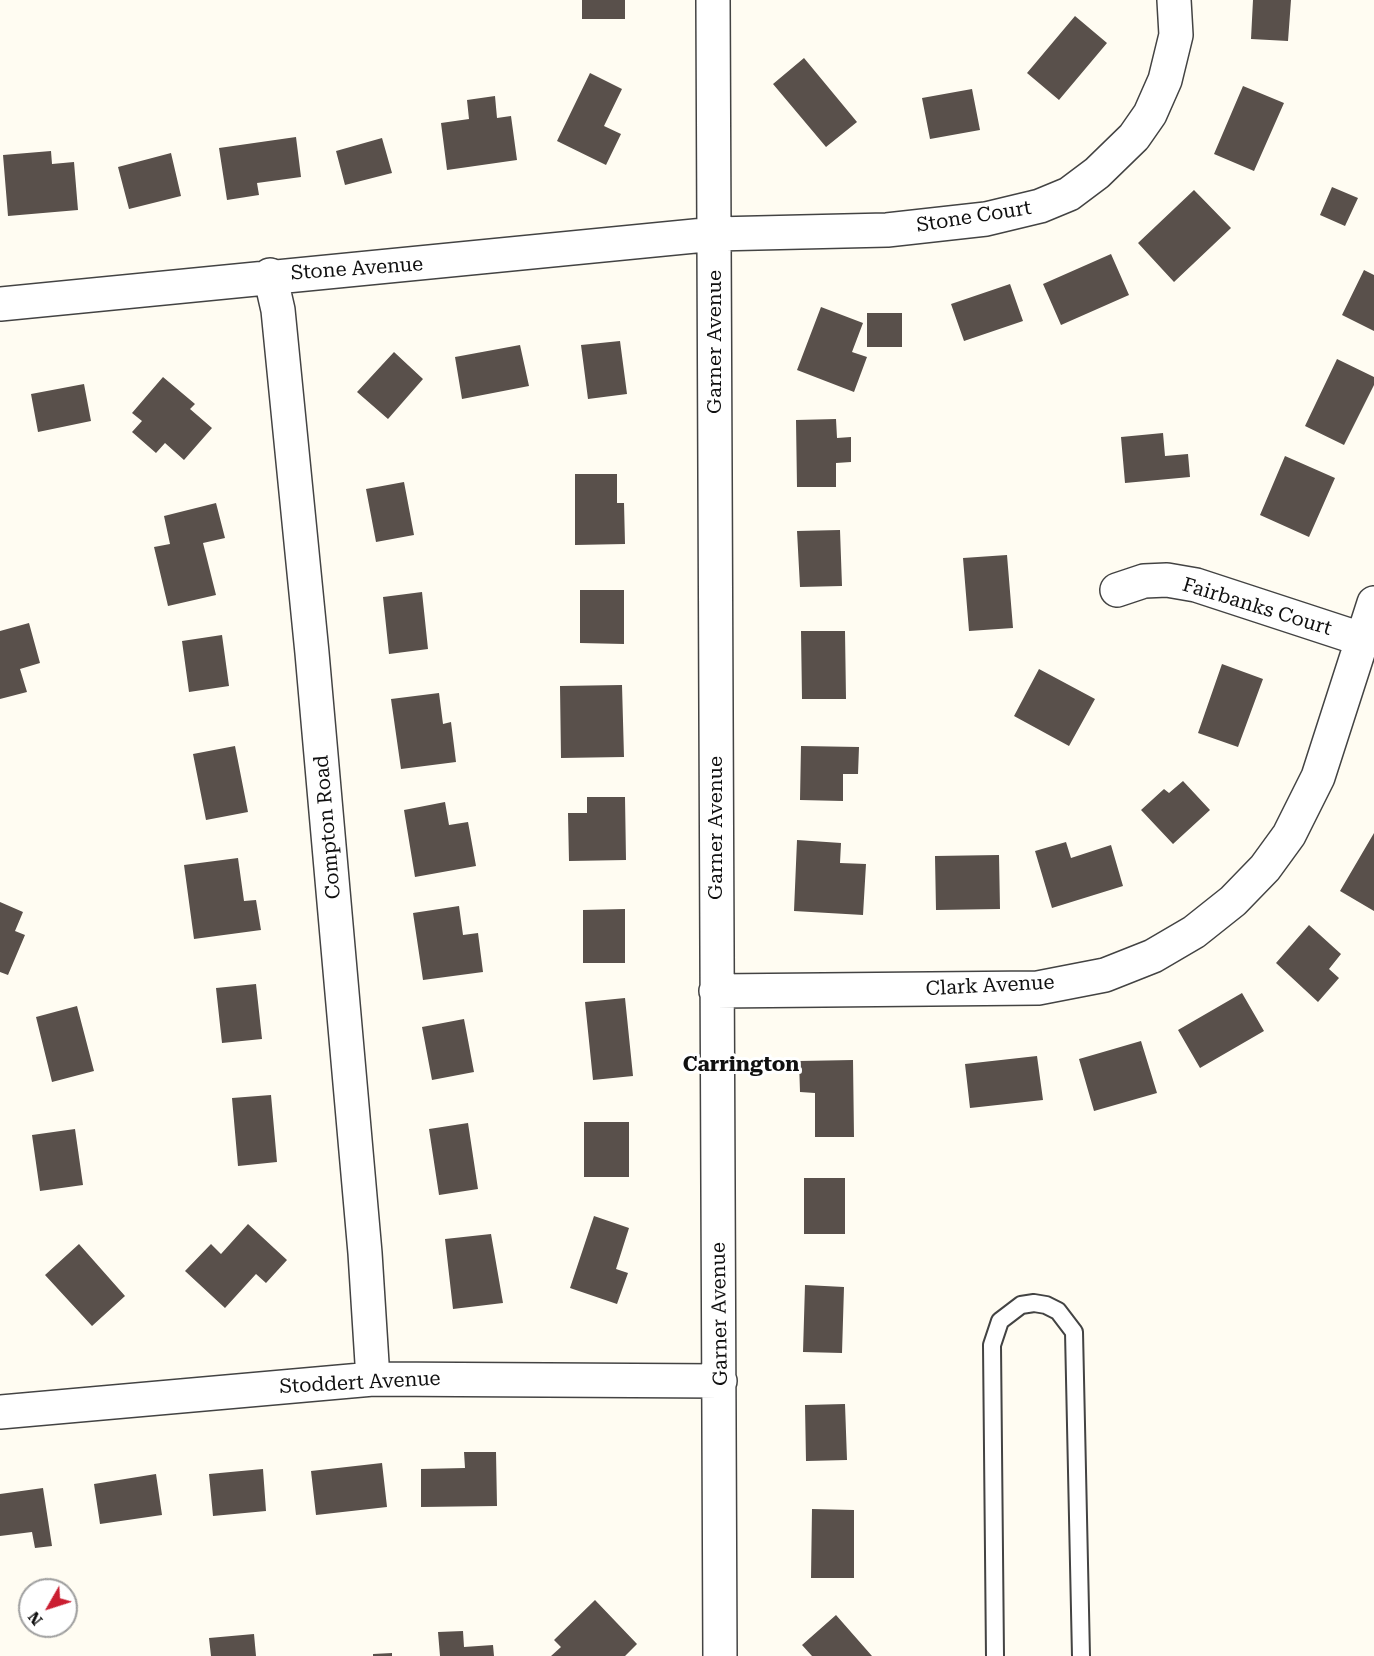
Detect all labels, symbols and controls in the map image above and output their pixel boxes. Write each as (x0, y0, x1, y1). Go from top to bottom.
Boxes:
street label: Stone Court (915, 196, 1033, 238)
street label: Stone Avenue (290, 252, 424, 286)
street label: Garner Avenue (703, 270, 727, 414)
street label: Fairbanks Court (1179, 573, 1335, 641)
street label: Compton Road (310, 754, 346, 900)
street label: Garner Avenue (704, 756, 728, 900)
street label: Clark Avenue (925, 971, 1055, 1001)
district label: Carrington (683, 1052, 799, 1078)
street label: Garner Avenue (707, 1242, 733, 1386)
street label: Stoddert Avenue (279, 1367, 441, 1399)
north arrow (18, 1578, 78, 1638)
text: N (24, 1608, 46, 1629)

